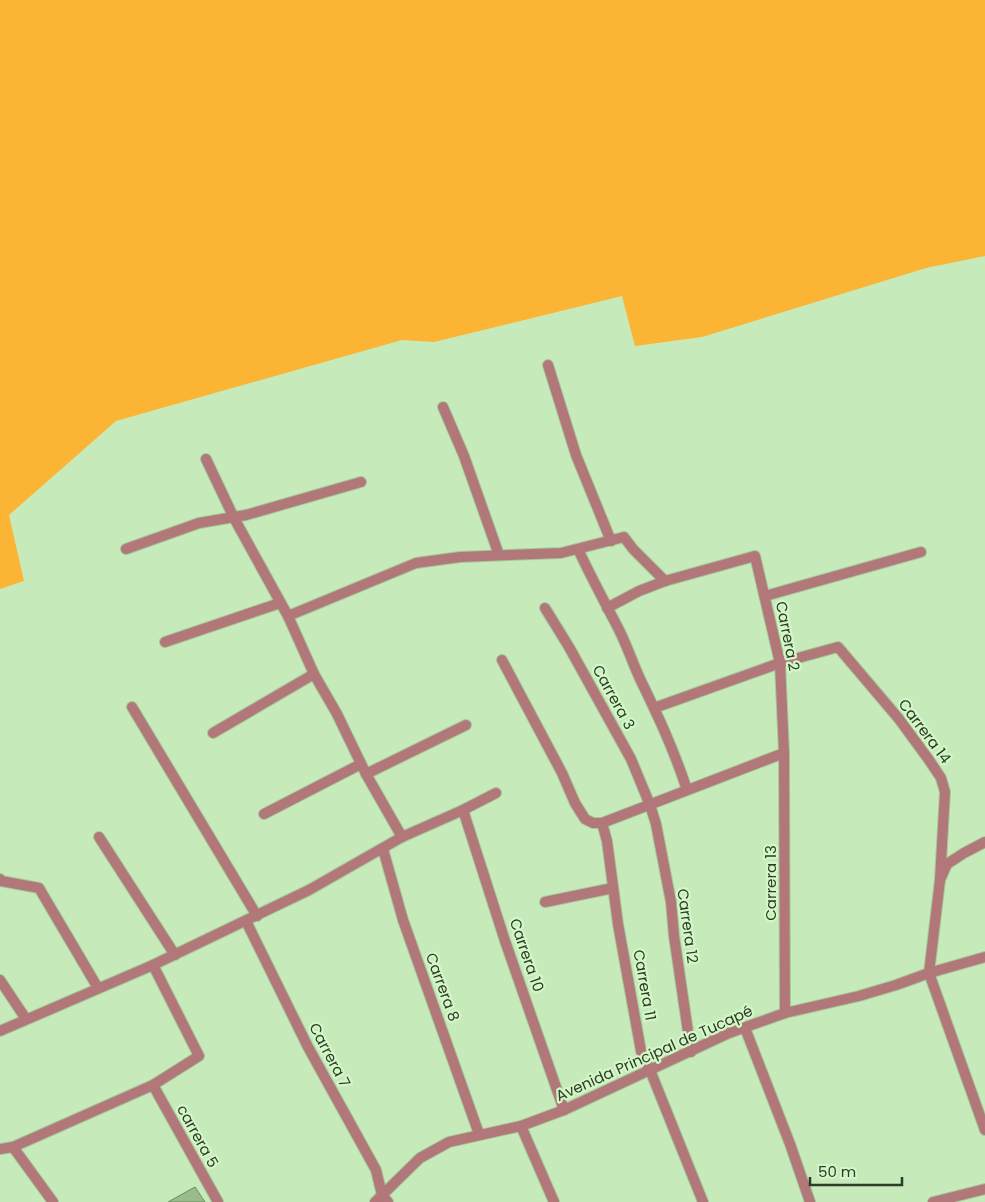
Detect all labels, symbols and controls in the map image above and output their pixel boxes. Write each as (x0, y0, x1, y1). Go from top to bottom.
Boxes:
street label: Carrera 2 (771, 599, 805, 673)
street label: Carrera 3 (588, 661, 640, 733)
street label: Carrera 14 (894, 694, 956, 768)
street label: Carrera 13 (760, 845, 781, 921)
street label: Carrera 12 (672, 887, 704, 965)
street label: Carrera 10 (505, 916, 549, 994)
street label: Carrera 11 (628, 948, 662, 1022)
street label: Carrera 8 (421, 950, 465, 1024)
street label: Avenida Principal de Tucapé (552, 1000, 756, 1106)
street label: Carrera 7 (304, 1019, 356, 1091)
street label: carrera 5 (172, 1101, 224, 1171)
scale bar (810, 1154, 902, 1186)
text: 50 m (818, 1161, 856, 1182)

